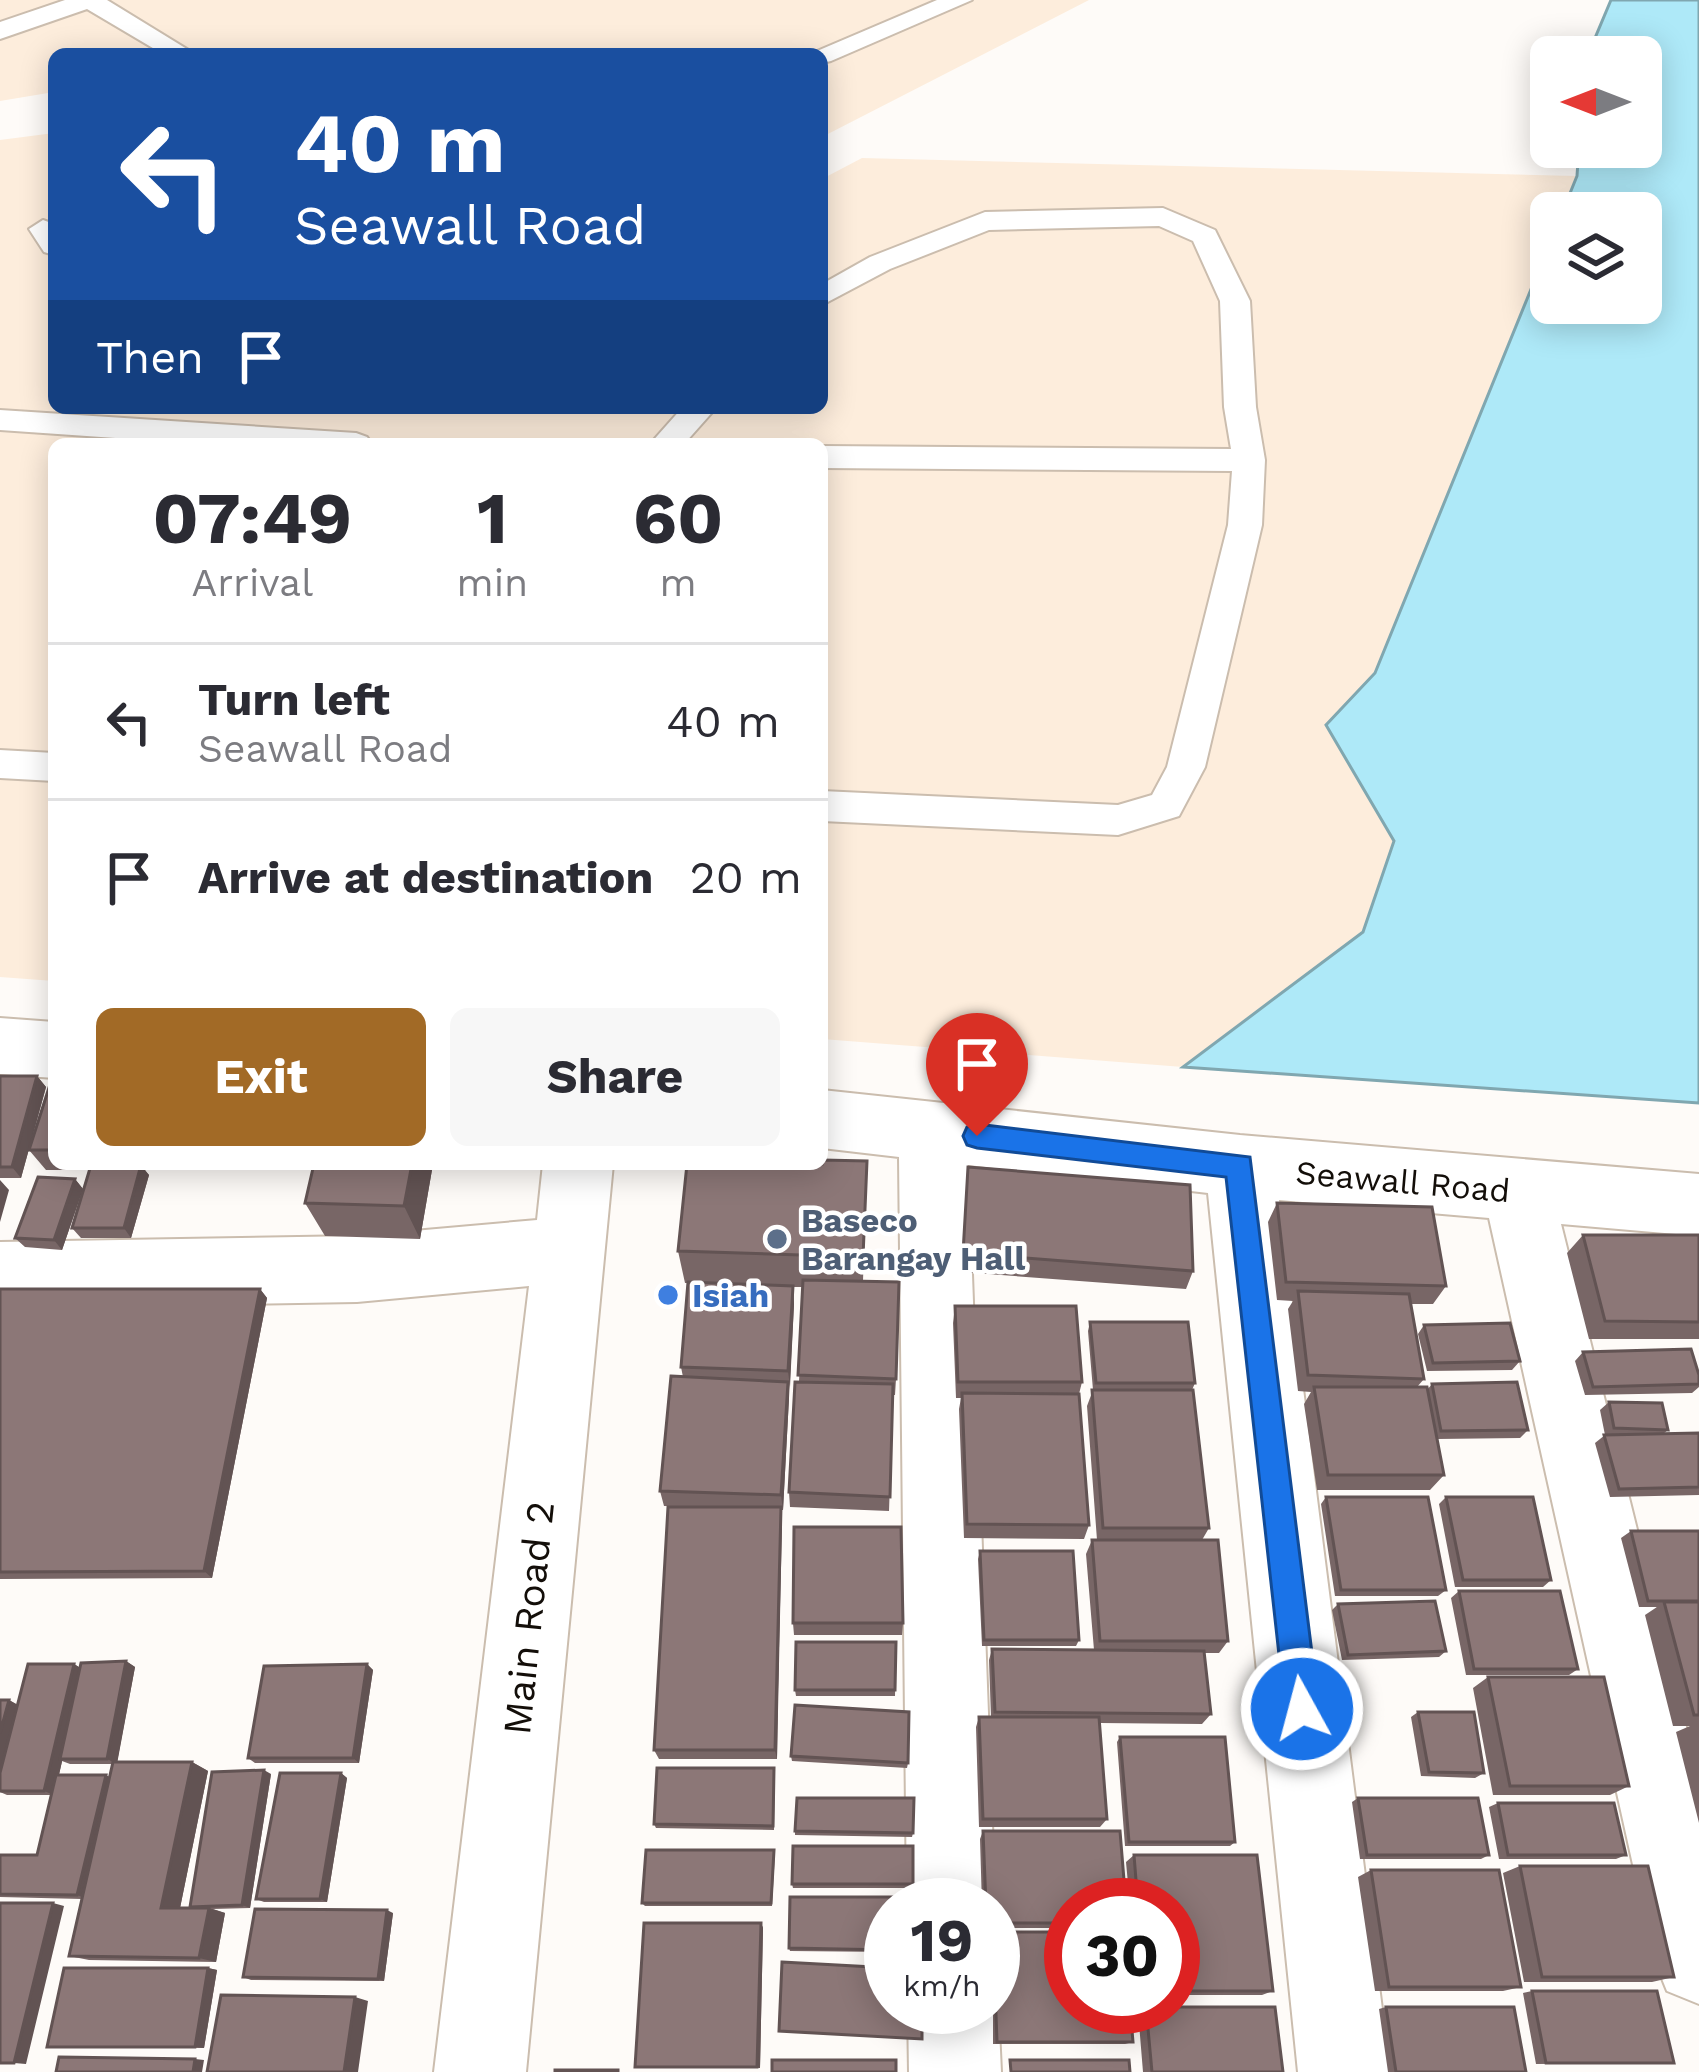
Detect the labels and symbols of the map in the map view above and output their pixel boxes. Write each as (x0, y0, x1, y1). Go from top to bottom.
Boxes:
north arrow (1530, 36, 1662, 168)
pin (926, 1013, 1028, 1136)
street label: Seawall Road (1294, 1153, 1512, 1210)
place label: Baseco Barangay Hall (801, 1201, 1025, 1278)
marker: Baseco Barangay Hall (764, 1226, 790, 1252)
place label: Isiah (692, 1276, 769, 1315)
marker: Isiah (655, 1282, 681, 1308)
street label: Main Road 2 (494, 1499, 563, 1737)
position arrow (1239, 1646, 1365, 1772)
speed limit sign: 30 (1044, 1878, 1200, 2034)

